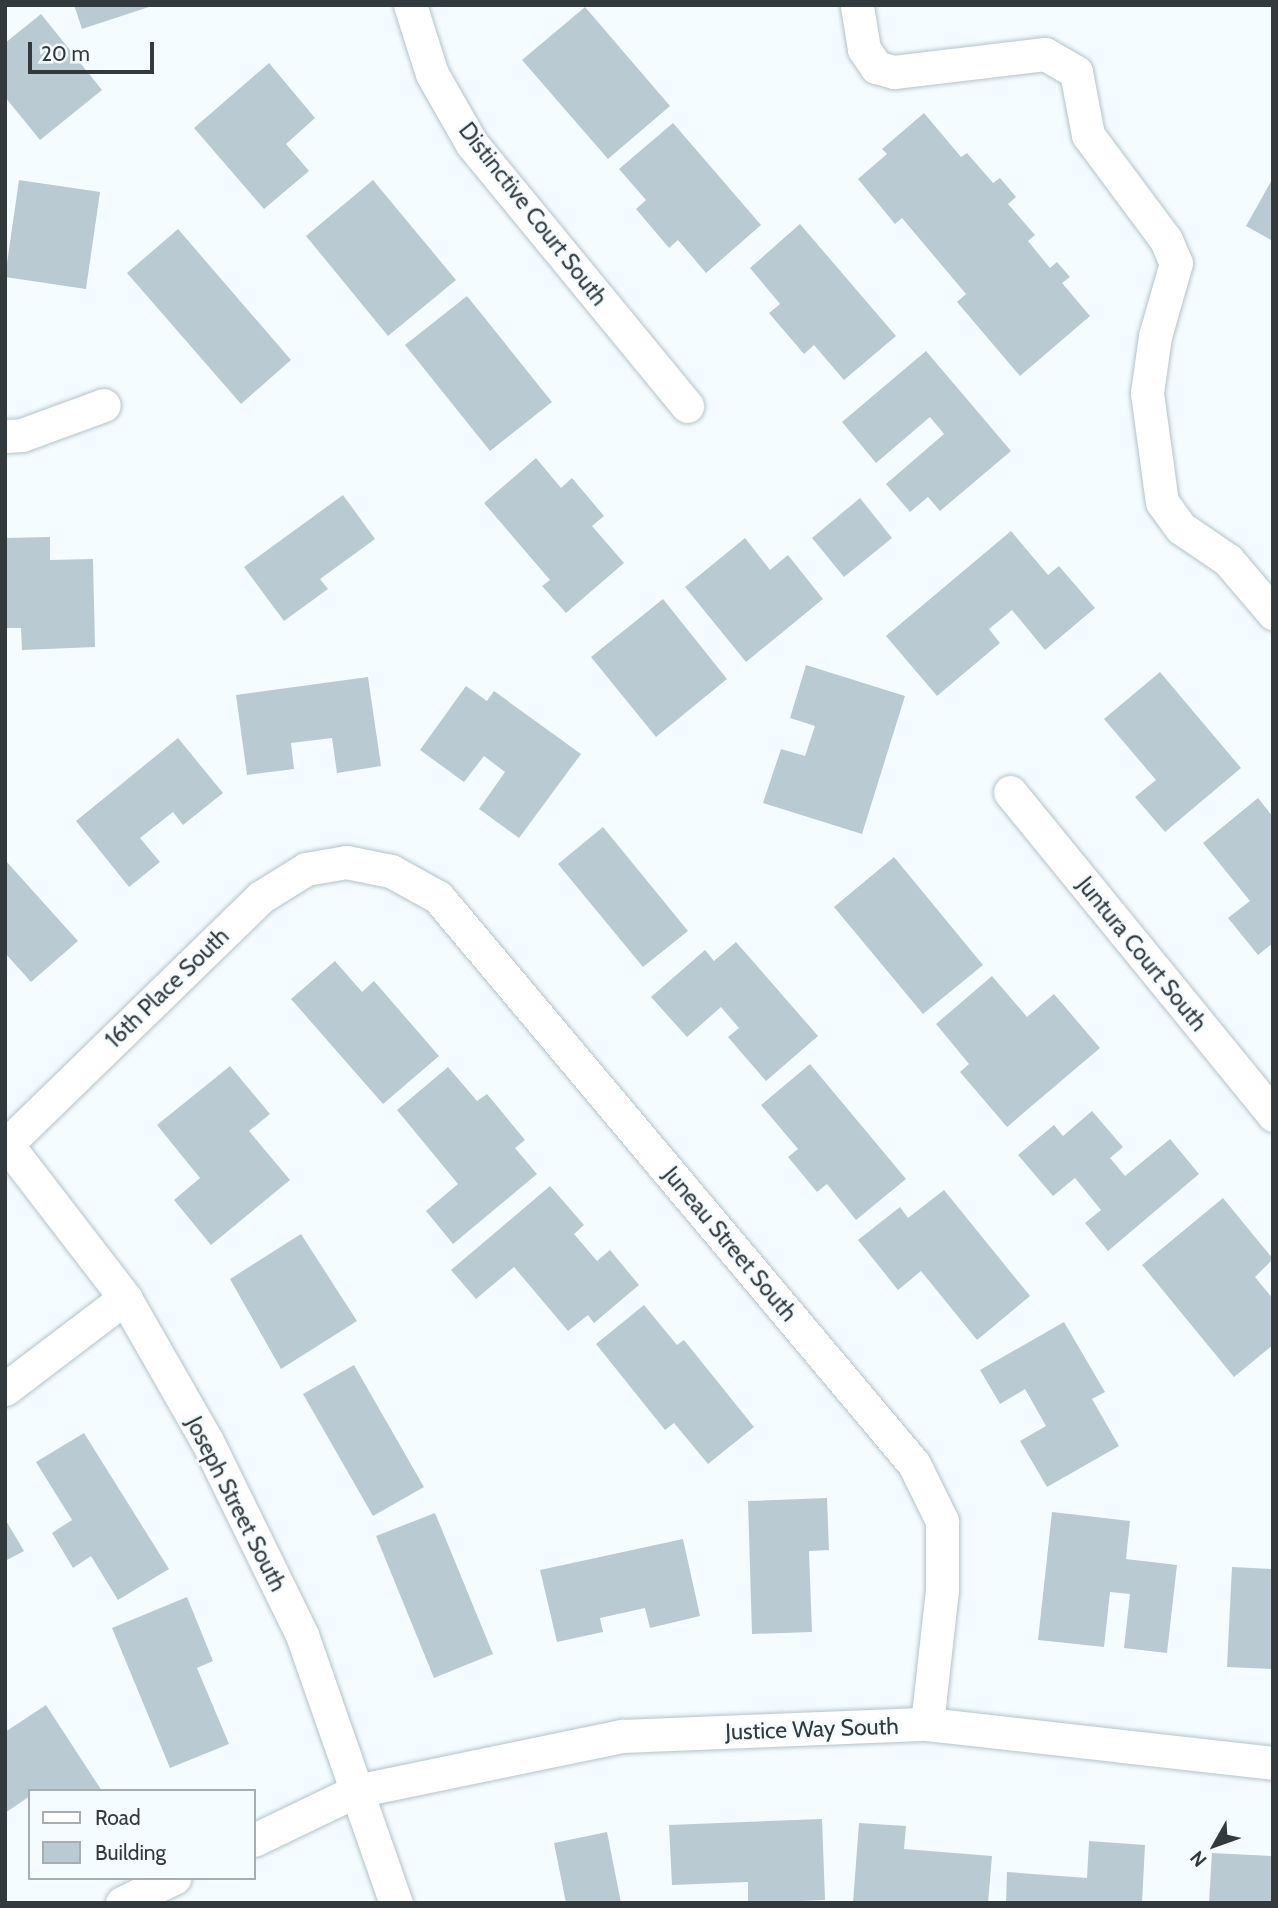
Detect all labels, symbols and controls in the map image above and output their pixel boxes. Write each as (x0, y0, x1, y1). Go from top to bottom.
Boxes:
scale bar (32, 28, 158, 72)
text: 20 m (41, 41, 90, 66)
street label: Distinctive Court South (453, 117, 613, 311)
street label: Juntura Court South (1071, 871, 1213, 1037)
street label: 16th Place South (99, 922, 235, 1054)
street label: Juneau Street South (657, 1161, 803, 1327)
street label: Joseph Street South (180, 1412, 292, 1596)
street label: Justice Way South (725, 1712, 899, 1746)
legend (28, 1789, 256, 1880)
text: Road (95, 1805, 141, 1830)
north arrow (1180, 1810, 1250, 1880)
text: Building (95, 1840, 166, 1865)
text: N (1185, 1846, 1212, 1871)

